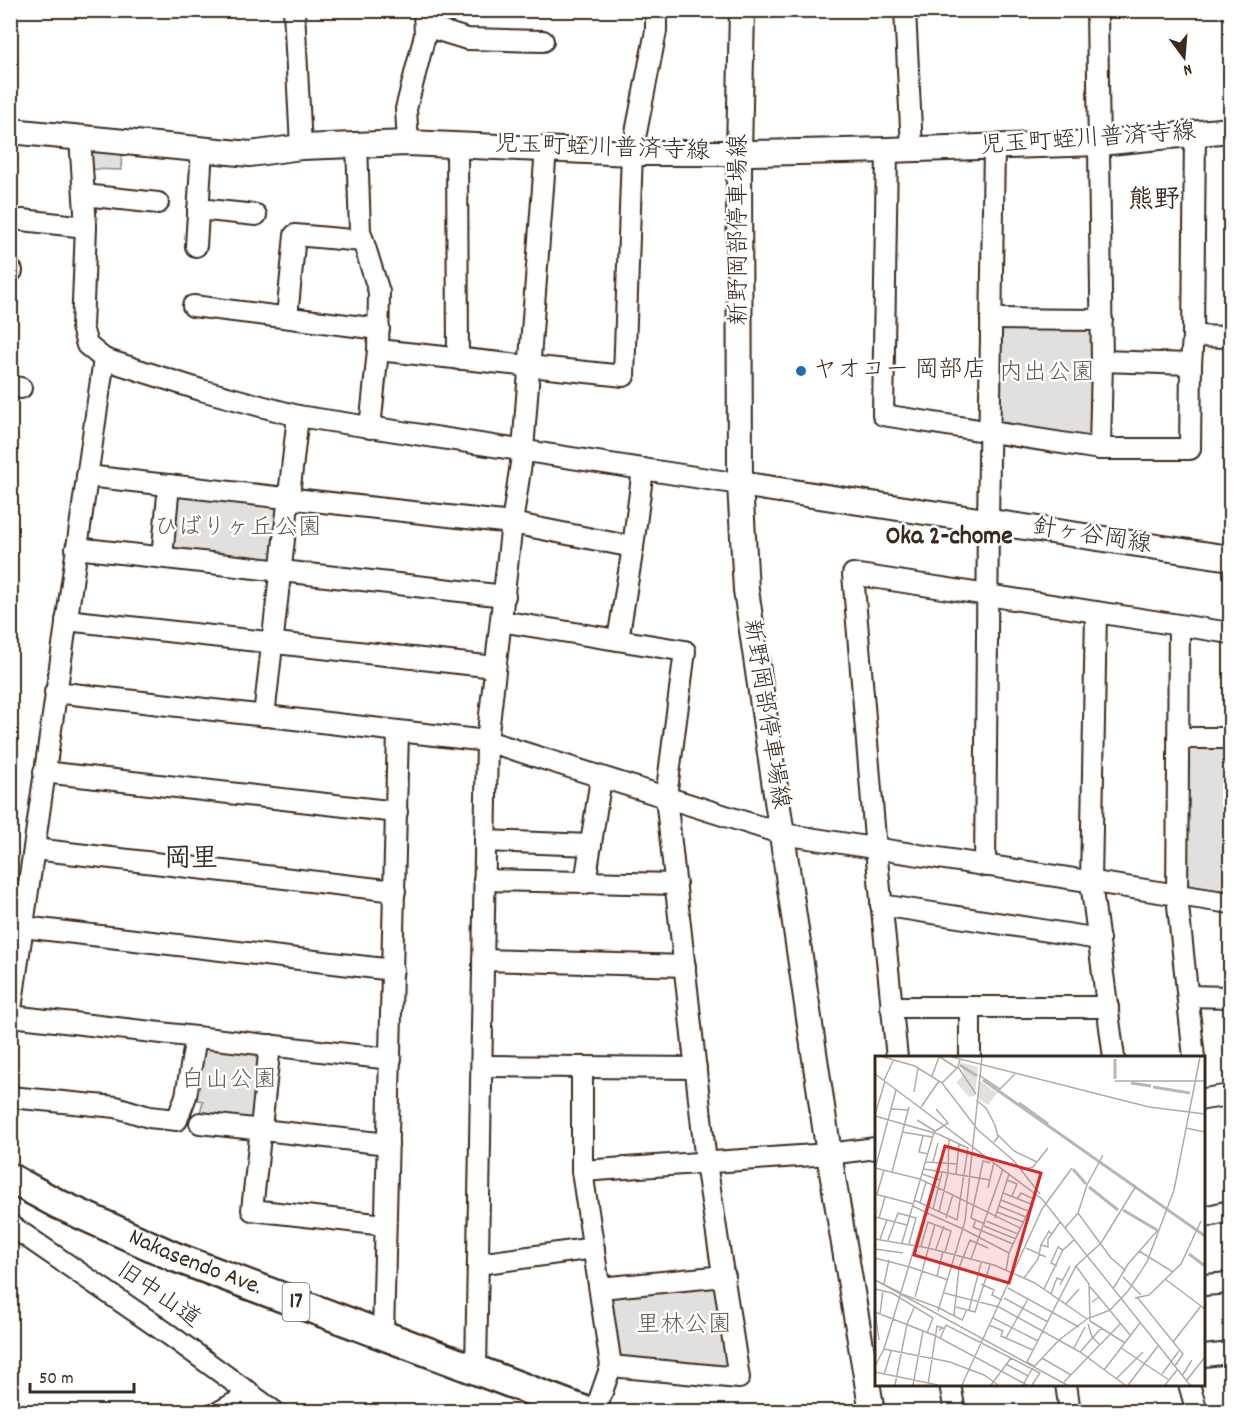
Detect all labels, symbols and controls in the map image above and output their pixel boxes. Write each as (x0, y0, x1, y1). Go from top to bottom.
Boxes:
north arrow (1154, 27, 1214, 87)
text: N (1180, 57, 1194, 81)
street label: 児玉町蛭川普済寺線 (979, 116, 1197, 164)
street label: 児玉町蛭川普済寺線 (493, 128, 711, 170)
street label: 新野岡部停車場線 (723, 134, 757, 326)
district label: 熊野 (1128, 183, 1180, 220)
place label: ヤオコー 岡部店 (813, 354, 987, 388)
park label: 内出公園 (999, 357, 1095, 391)
marker: ヤオコー 岡部店 (794, 364, 808, 378)
street label: 針ヶ谷岡線 (1030, 511, 1154, 563)
park label: ひばりヶ丘公園 (154, 512, 322, 546)
district label: Oka 2-chome (885, 519, 1013, 556)
street label: 新野岡部停車場線 (733, 617, 797, 811)
district label: 岡里 (164, 841, 218, 880)
inset map (875, 1056, 1205, 1386)
park label: 白山公園 (181, 1064, 277, 1098)
street label: Nakasendo Ave. (123, 1221, 267, 1305)
street label: 旧中山道 (109, 1255, 207, 1337)
road number: 17 (282, 1283, 310, 1321)
park label: 里林公園 (636, 1309, 732, 1343)
scale bar (30, 1356, 134, 1394)
text: 50 m (39, 1367, 74, 1392)

